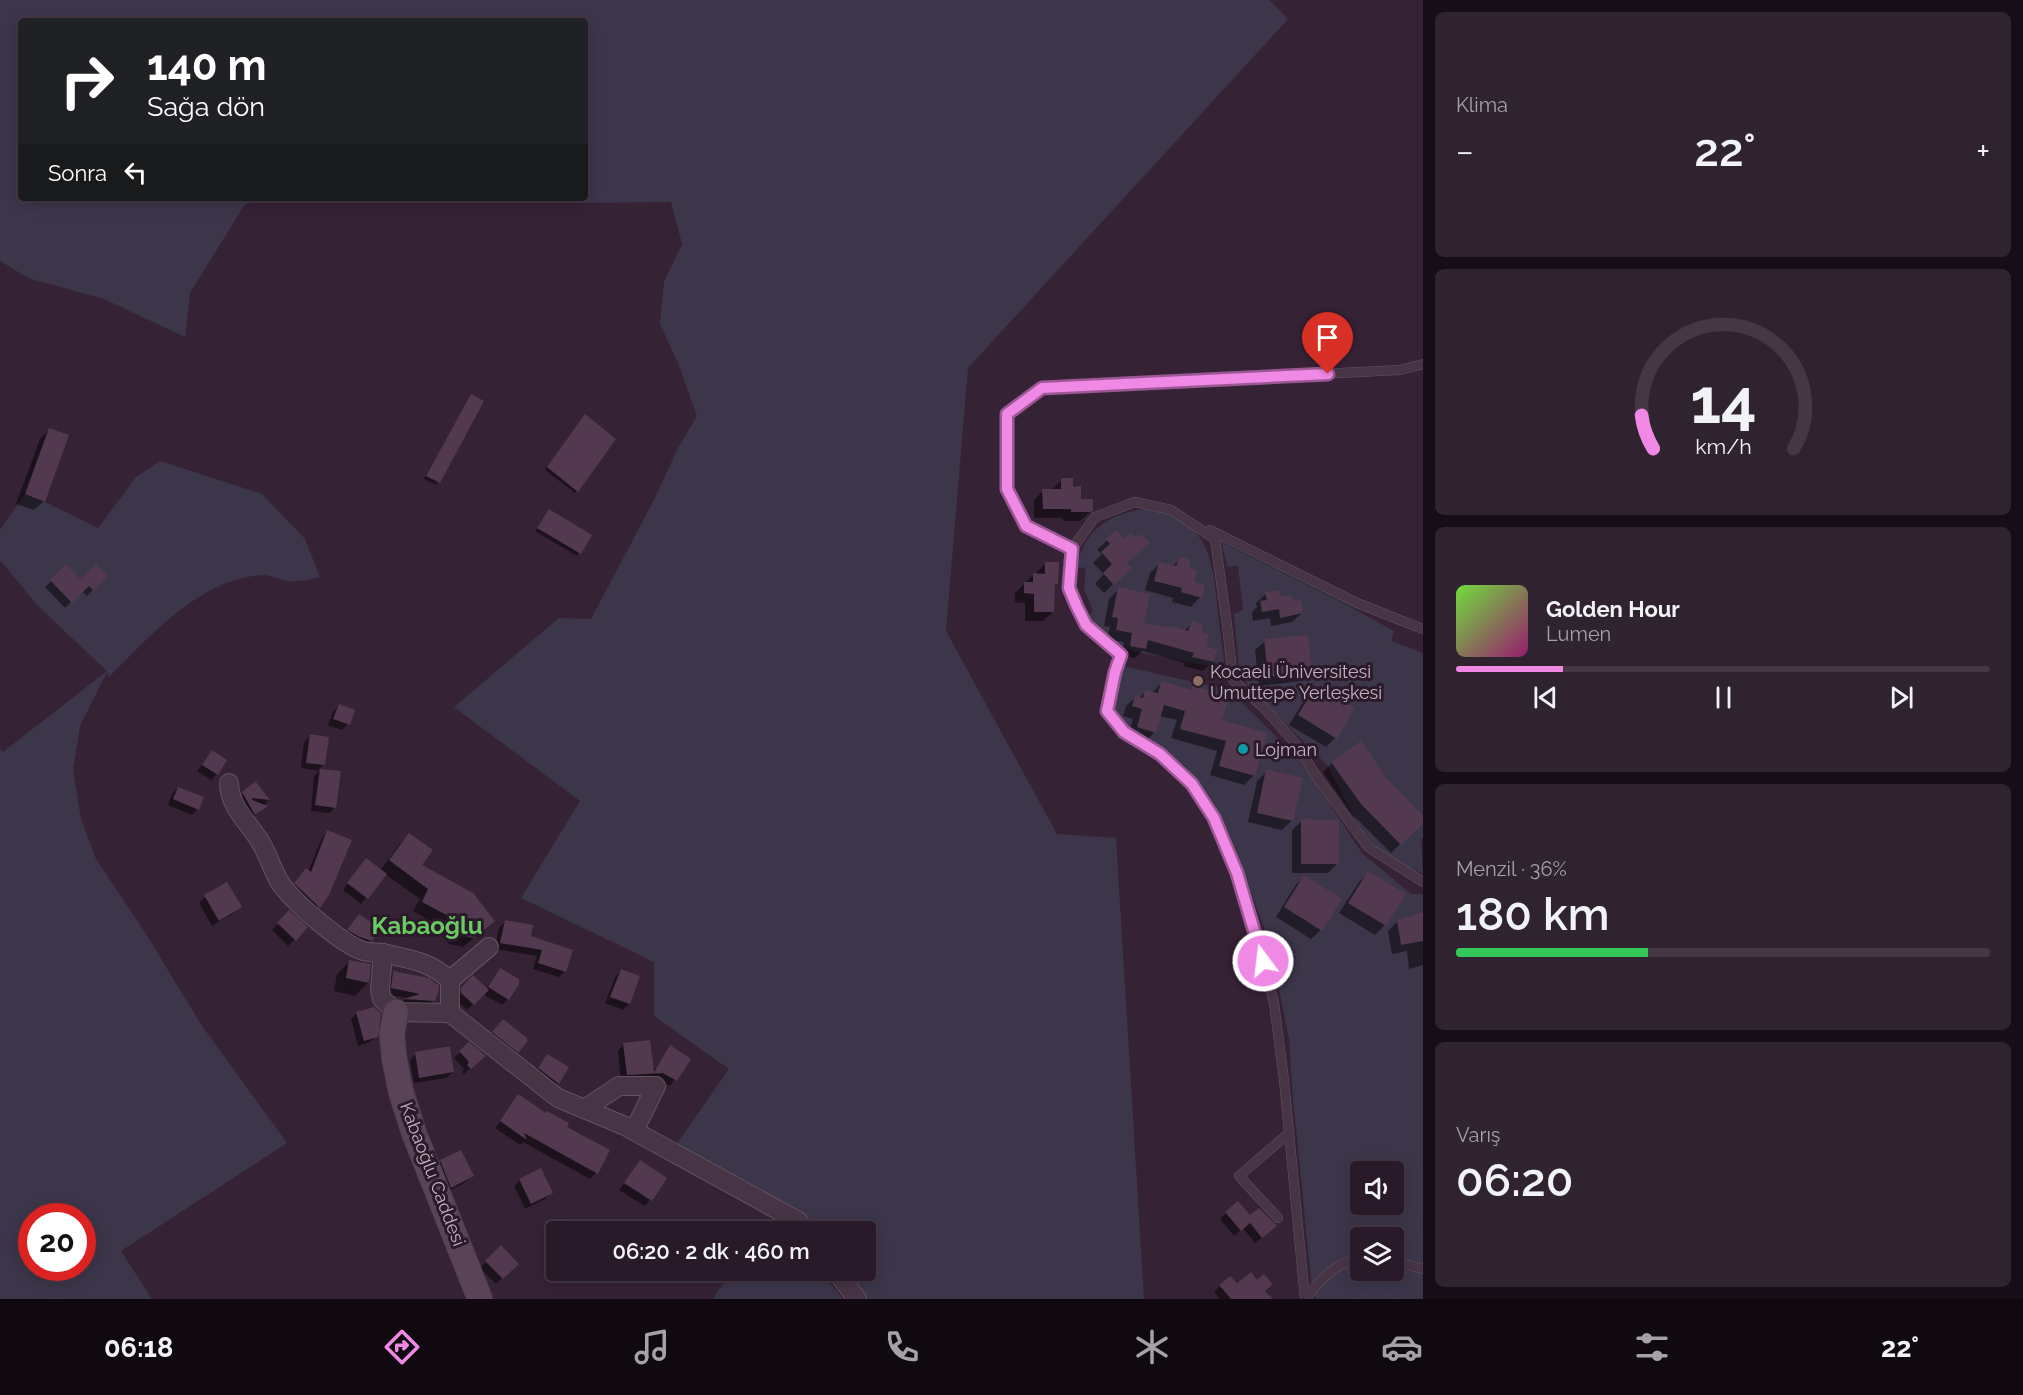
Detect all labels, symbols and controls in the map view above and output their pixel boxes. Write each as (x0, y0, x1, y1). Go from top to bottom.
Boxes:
text: 140 m (147, 41, 267, 90)
icon: right (48, 42, 126, 120)
text: Sağa dön (147, 91, 265, 122)
text: Klima (1456, 93, 1508, 117)
text: 22° (1694, 124, 1756, 177)
text: − (1456, 132, 1474, 171)
text: + (1976, 132, 1990, 171)
icon: left (119, 156, 152, 189)
text: Sonra (48, 160, 107, 186)
pin (1302, 312, 1353, 374)
icon: arrive (1311, 321, 1344, 354)
text: 14 (1690, 364, 1756, 438)
text: km/h (1695, 435, 1751, 460)
text: Golden Hour (1546, 596, 1680, 622)
text: Lumen (1546, 622, 1611, 646)
place label: Kocaeli Üniversitesi Umuttepe Yerleşkesi (1210, 661, 1382, 703)
marker: Kocaeli Üniversitesi Umuttepe Yerleşkesi (1191, 674, 1205, 688)
icon: previous (1529, 681, 1562, 714)
icon: pause (1707, 681, 1740, 714)
icon: next (1885, 681, 1918, 714)
place label: Lojman (1255, 739, 1317, 760)
marker: Lojman (1236, 742, 1250, 756)
text: Menzil · 36% (1456, 857, 1567, 881)
text: 180 km (1456, 888, 1609, 941)
district label: Kabaoğlu (372, 911, 482, 940)
position arrow (1231, 929, 1295, 993)
street label: Kabaoğlu Caddesi (396, 1099, 470, 1249)
text: Varış (1456, 1123, 1500, 1147)
text: 06:20 (1456, 1154, 1573, 1207)
map controls (1350, 1161, 1404, 1281)
button: sound (1350, 1161, 1404, 1215)
speed limit sign: 20 (18, 1203, 96, 1281)
button: layers (1350, 1227, 1404, 1281)
text: 06:20 · 2 dk · 460 m (612, 1238, 810, 1264)
icon: directions (381, 1326, 423, 1368)
icon: music (631, 1326, 673, 1368)
icon: phone (881, 1326, 923, 1368)
icon: climate (1131, 1326, 1173, 1368)
icon: car (1381, 1326, 1423, 1368)
icon: filters (1631, 1326, 1673, 1368)
text: 06:18 (104, 1332, 173, 1363)
text: 22° (1881, 1332, 1919, 1363)

